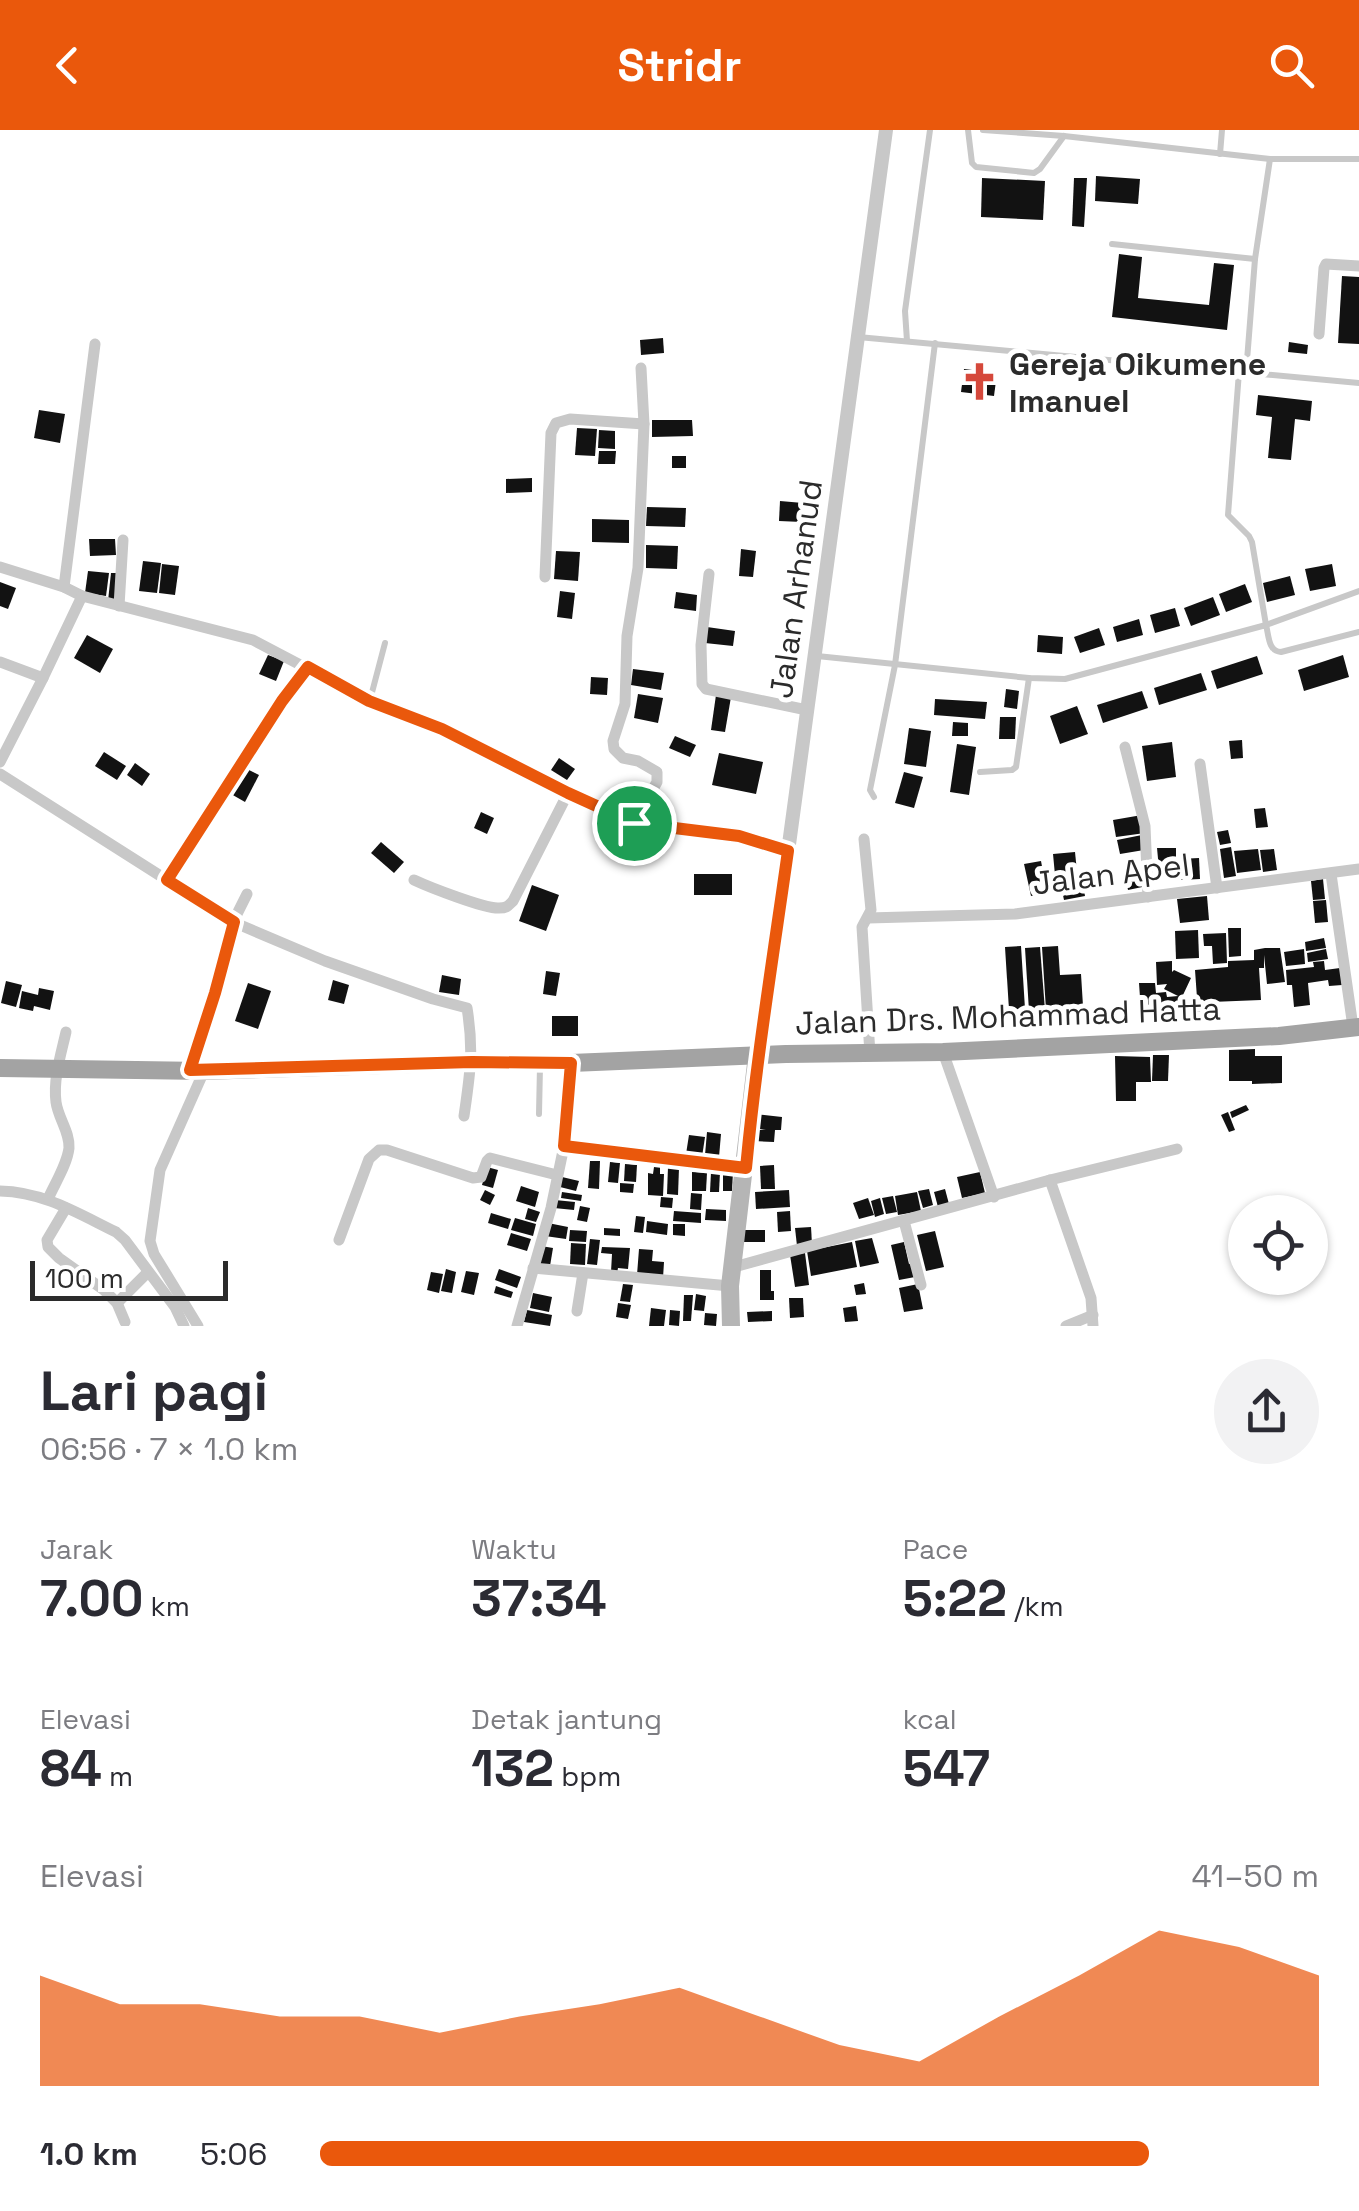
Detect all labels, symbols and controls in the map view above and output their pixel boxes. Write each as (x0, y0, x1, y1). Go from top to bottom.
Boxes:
text: Stridr (617, 37, 742, 94)
icon: back (40, 38, 95, 93)
icon: search (1264, 38, 1319, 93)
place label: Gereja Oikumene Imanuel (1009, 344, 1266, 421)
church icon: Gereja Oikumene Imanuel (958, 361, 1000, 403)
street label: Jalan Arhanud (761, 477, 831, 701)
pin (592, 781, 677, 866)
icon: arrive (607, 796, 662, 851)
street label: Jalan Apel (1030, 845, 1192, 903)
street label: Jalan Drs. Mohammad Hatta (794, 989, 1222, 1043)
map controls (1228, 1195, 1328, 1295)
button: locate (1228, 1195, 1328, 1295)
scale bar (30, 1256, 228, 1300)
text: 100 m (45, 1260, 124, 1296)
text: Lari pagi (40, 1356, 268, 1426)
button: share (1214, 1359, 1319, 1464)
text: 06:56 · 7 × 1.0 km (40, 1429, 298, 1469)
text: Jarak (40, 1531, 113, 1567)
text: Waktu (471, 1531, 557, 1567)
text: Pace (903, 1531, 968, 1567)
text: 7.00 (40, 1567, 143, 1631)
text: 37:34 (471, 1567, 607, 1631)
text: 5:22 (903, 1567, 1007, 1631)
text: km (143, 1588, 190, 1624)
text: /km (1007, 1588, 1064, 1624)
text: Elevasi (40, 1701, 131, 1737)
text: Detak jantung (471, 1701, 662, 1737)
text: kcal (903, 1701, 957, 1737)
text: 84 (40, 1737, 102, 1801)
text: 132 (471, 1737, 554, 1801)
text: 547 (903, 1737, 990, 1801)
text: m (102, 1758, 133, 1794)
text: bpm (554, 1758, 621, 1794)
text: Elevasi (40, 1856, 144, 1896)
text: 41–50 m (1192, 1856, 1319, 1896)
text: 1.0 km (40, 2134, 138, 2174)
text: 5:06 (200, 2134, 267, 2174)

